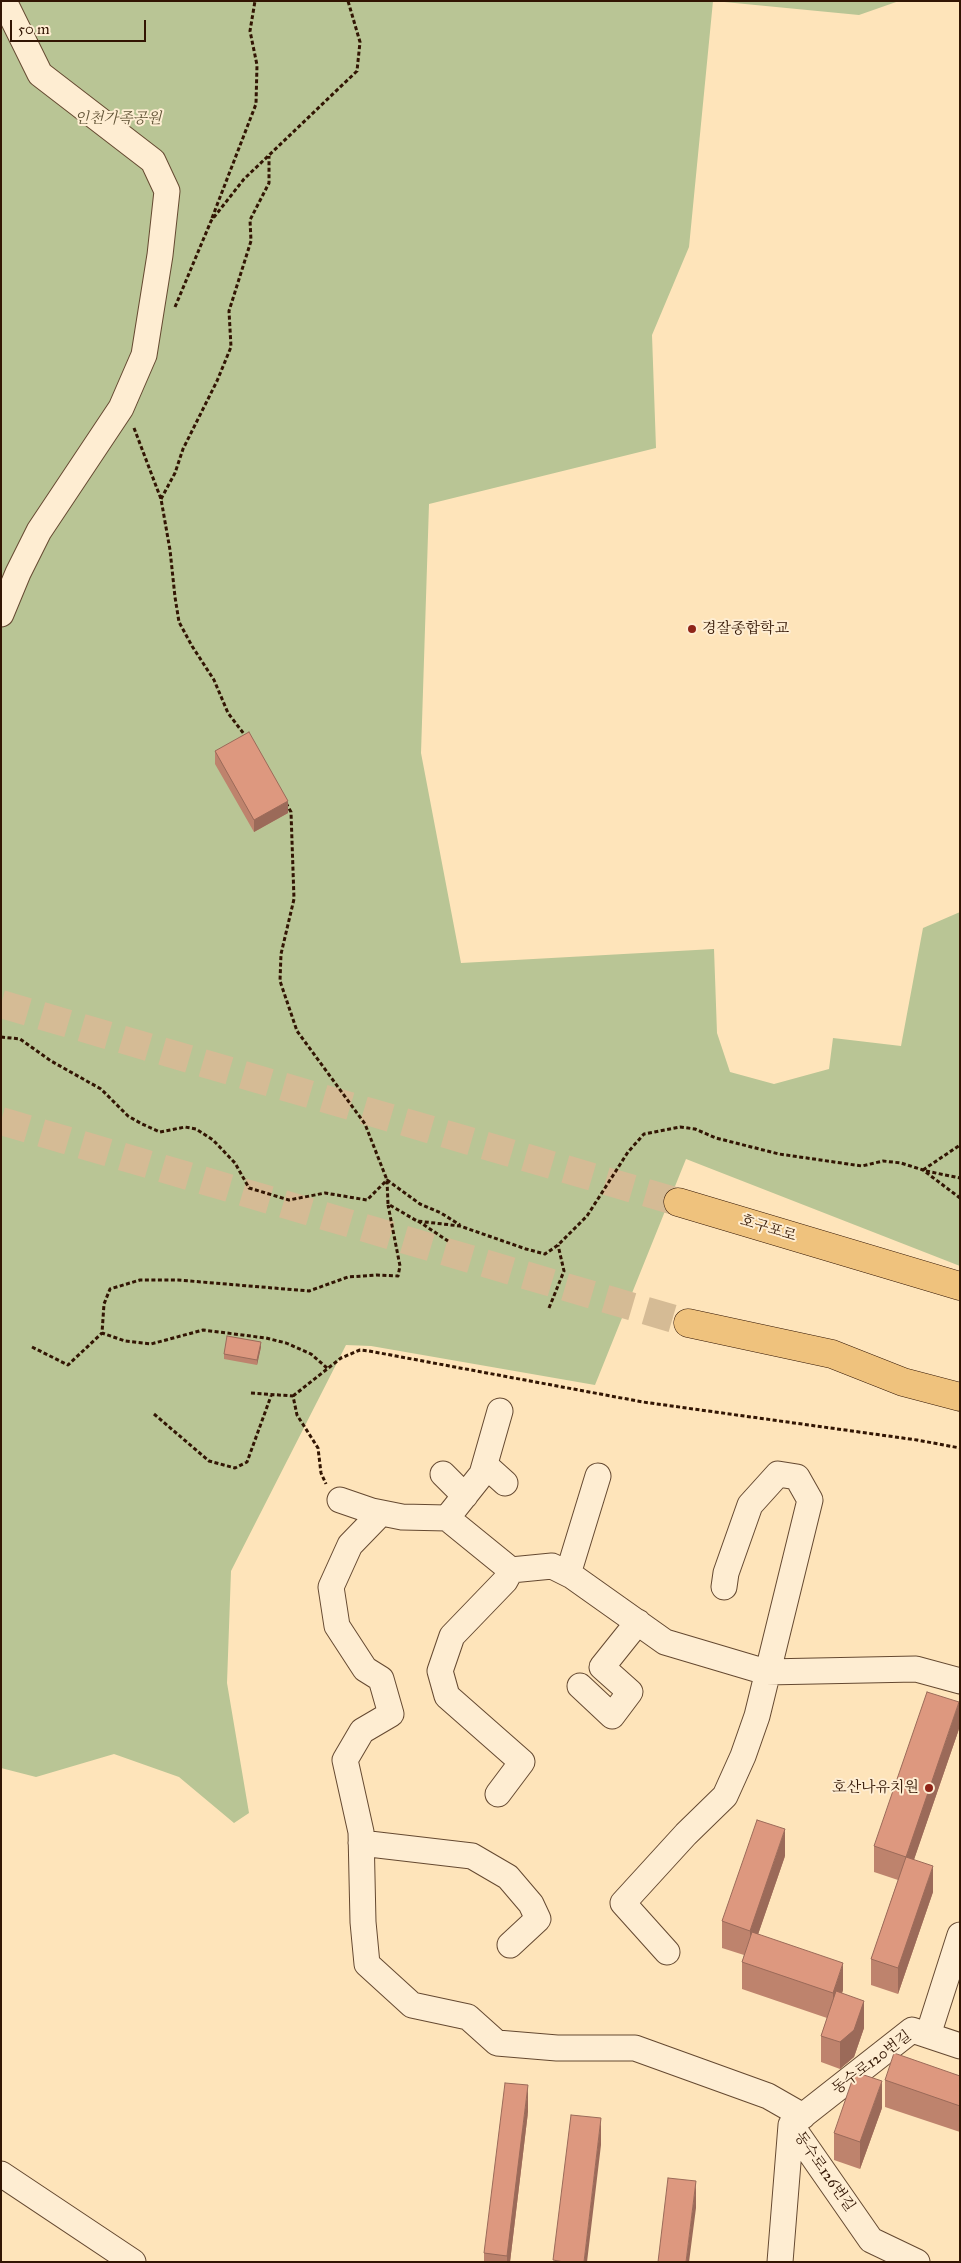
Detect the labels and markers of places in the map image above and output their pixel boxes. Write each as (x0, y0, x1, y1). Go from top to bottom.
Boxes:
place label: 경잘종합학교 (702, 620, 789, 638)
marker: 경잘종합학교 (686, 623, 698, 635)
place label: 호산나유치원 (832, 1779, 919, 1797)
marker: 호산나유치원 (923, 1782, 935, 1794)

